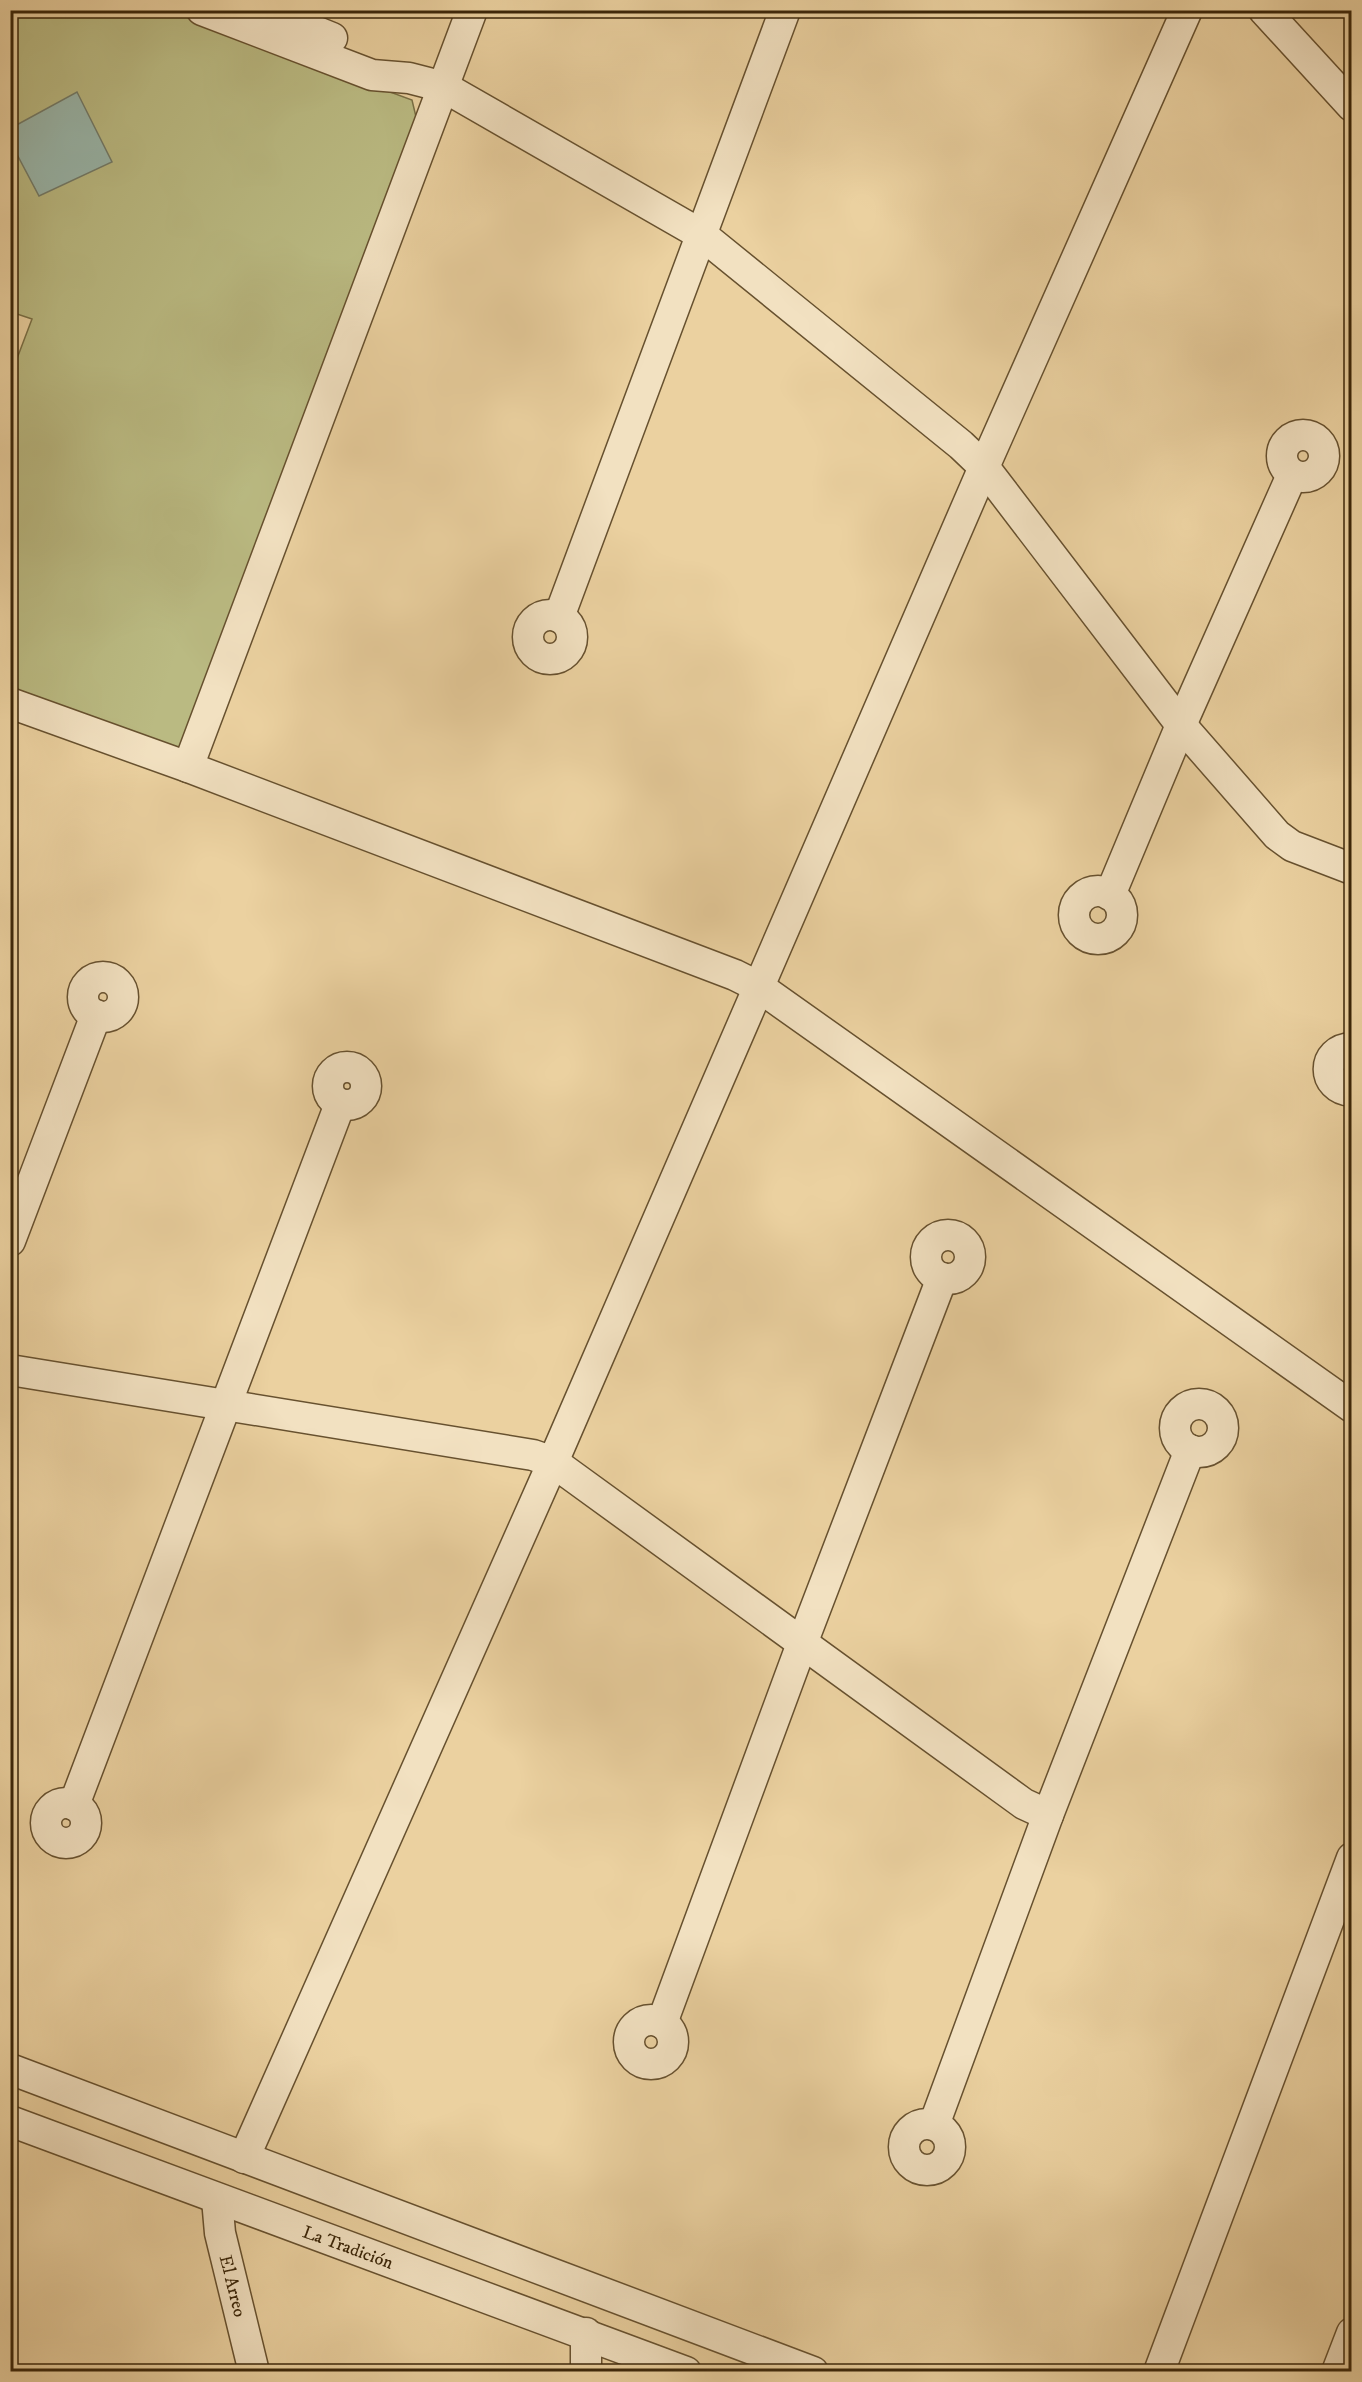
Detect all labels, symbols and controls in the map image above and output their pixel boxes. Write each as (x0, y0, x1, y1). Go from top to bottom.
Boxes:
street label: La Tradición (299, 2221, 397, 2275)
street label: El Arreo (214, 2253, 250, 2320)

